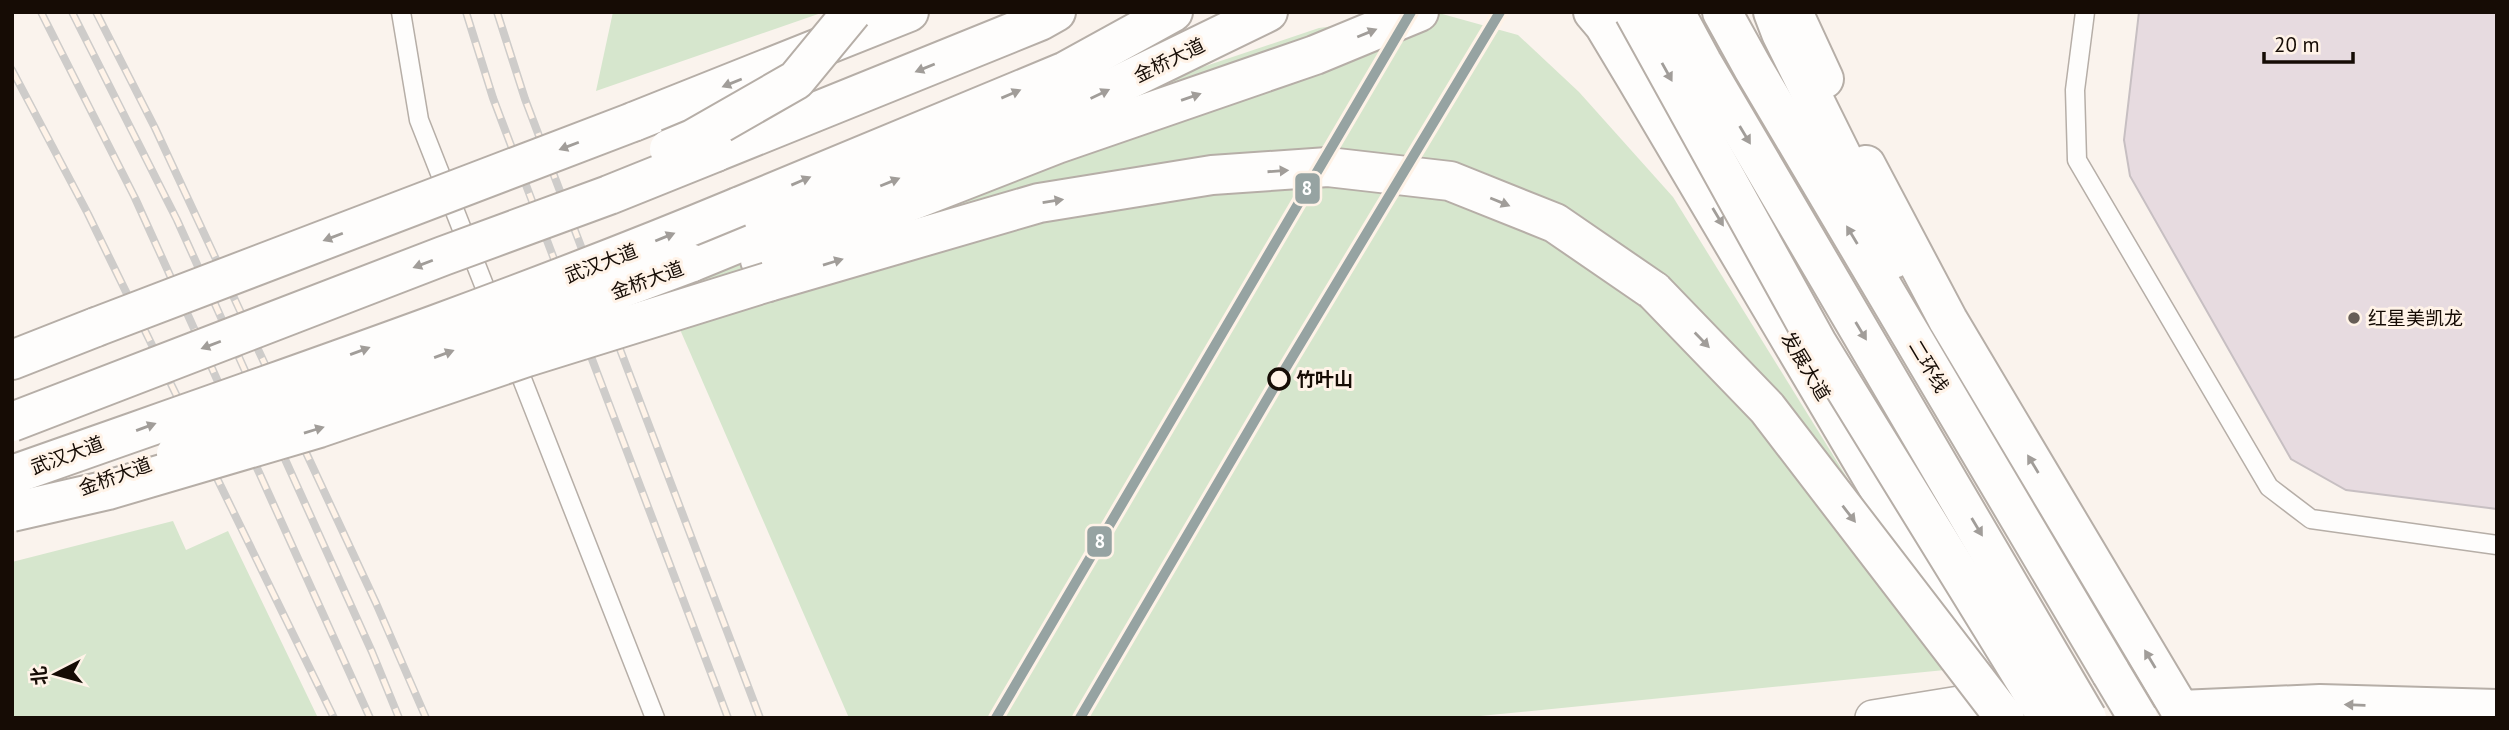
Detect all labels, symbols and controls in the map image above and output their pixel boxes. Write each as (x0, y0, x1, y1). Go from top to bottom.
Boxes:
scale bar (2264, 21, 2353, 65)
one-way arrow (1357, 28, 1378, 39)
text: 20 m (2274, 31, 2320, 58)
street label: 金桥大道 (1130, 33, 1208, 87)
one-way arrow (915, 62, 936, 73)
one-way arrow (1661, 62, 1673, 82)
one-way arrow (721, 77, 742, 88)
one-way arrow (1001, 88, 1022, 99)
one-way arrow (1090, 89, 1110, 100)
one-way arrow (1181, 91, 1202, 102)
one-way arrow (1739, 126, 1752, 145)
one-way arrow (558, 141, 579, 152)
one-way arrow (1267, 165, 1289, 176)
line badge: 8 (1294, 172, 1321, 205)
one-way arrow (791, 175, 811, 187)
one-way arrow (879, 176, 900, 187)
text: 8 (1302, 176, 1312, 200)
one-way arrow (1042, 195, 1064, 206)
one-way arrow (1490, 196, 1511, 207)
one-way arrow (1712, 207, 1724, 226)
one-way arrow (1845, 225, 1858, 244)
one-way arrow (323, 231, 344, 242)
one-way arrow (655, 232, 676, 243)
street label: 武汉大道 (561, 238, 641, 288)
street label: 金桥大道 (607, 256, 687, 304)
one-way arrow (823, 256, 844, 267)
one-way arrow (413, 258, 434, 269)
place label: 红星美凯龙 (2368, 306, 2463, 330)
marker: 红星美凯龙 (2346, 310, 2362, 326)
one-way arrow (1855, 322, 1867, 341)
street label: 发展大道 (1776, 327, 1836, 405)
one-way arrow (1693, 332, 1710, 349)
street label: 二环线 (1904, 335, 1954, 397)
one-way arrow (200, 340, 221, 351)
one-way arrow (350, 345, 371, 356)
one-way arrow (434, 349, 455, 360)
place label: 竹叶山 (1296, 367, 1353, 391)
marker: 竹叶山 (1268, 368, 1290, 390)
one-way arrow (135, 422, 156, 433)
one-way arrow (304, 424, 325, 434)
street label: 武汉大道 (27, 431, 107, 479)
street label: 金桥大道 (75, 452, 155, 500)
one-way arrow (2027, 454, 2040, 473)
one-way arrow (1841, 505, 1855, 523)
one-way arrow (1970, 518, 1983, 537)
line badge: 8 (1086, 525, 1113, 558)
text: 8 (1095, 529, 1105, 553)
north arrow (21, 639, 91, 709)
one-way arrow (2143, 650, 2156, 669)
text: 北 (26, 665, 52, 686)
one-way arrow (2344, 699, 2366, 711)

